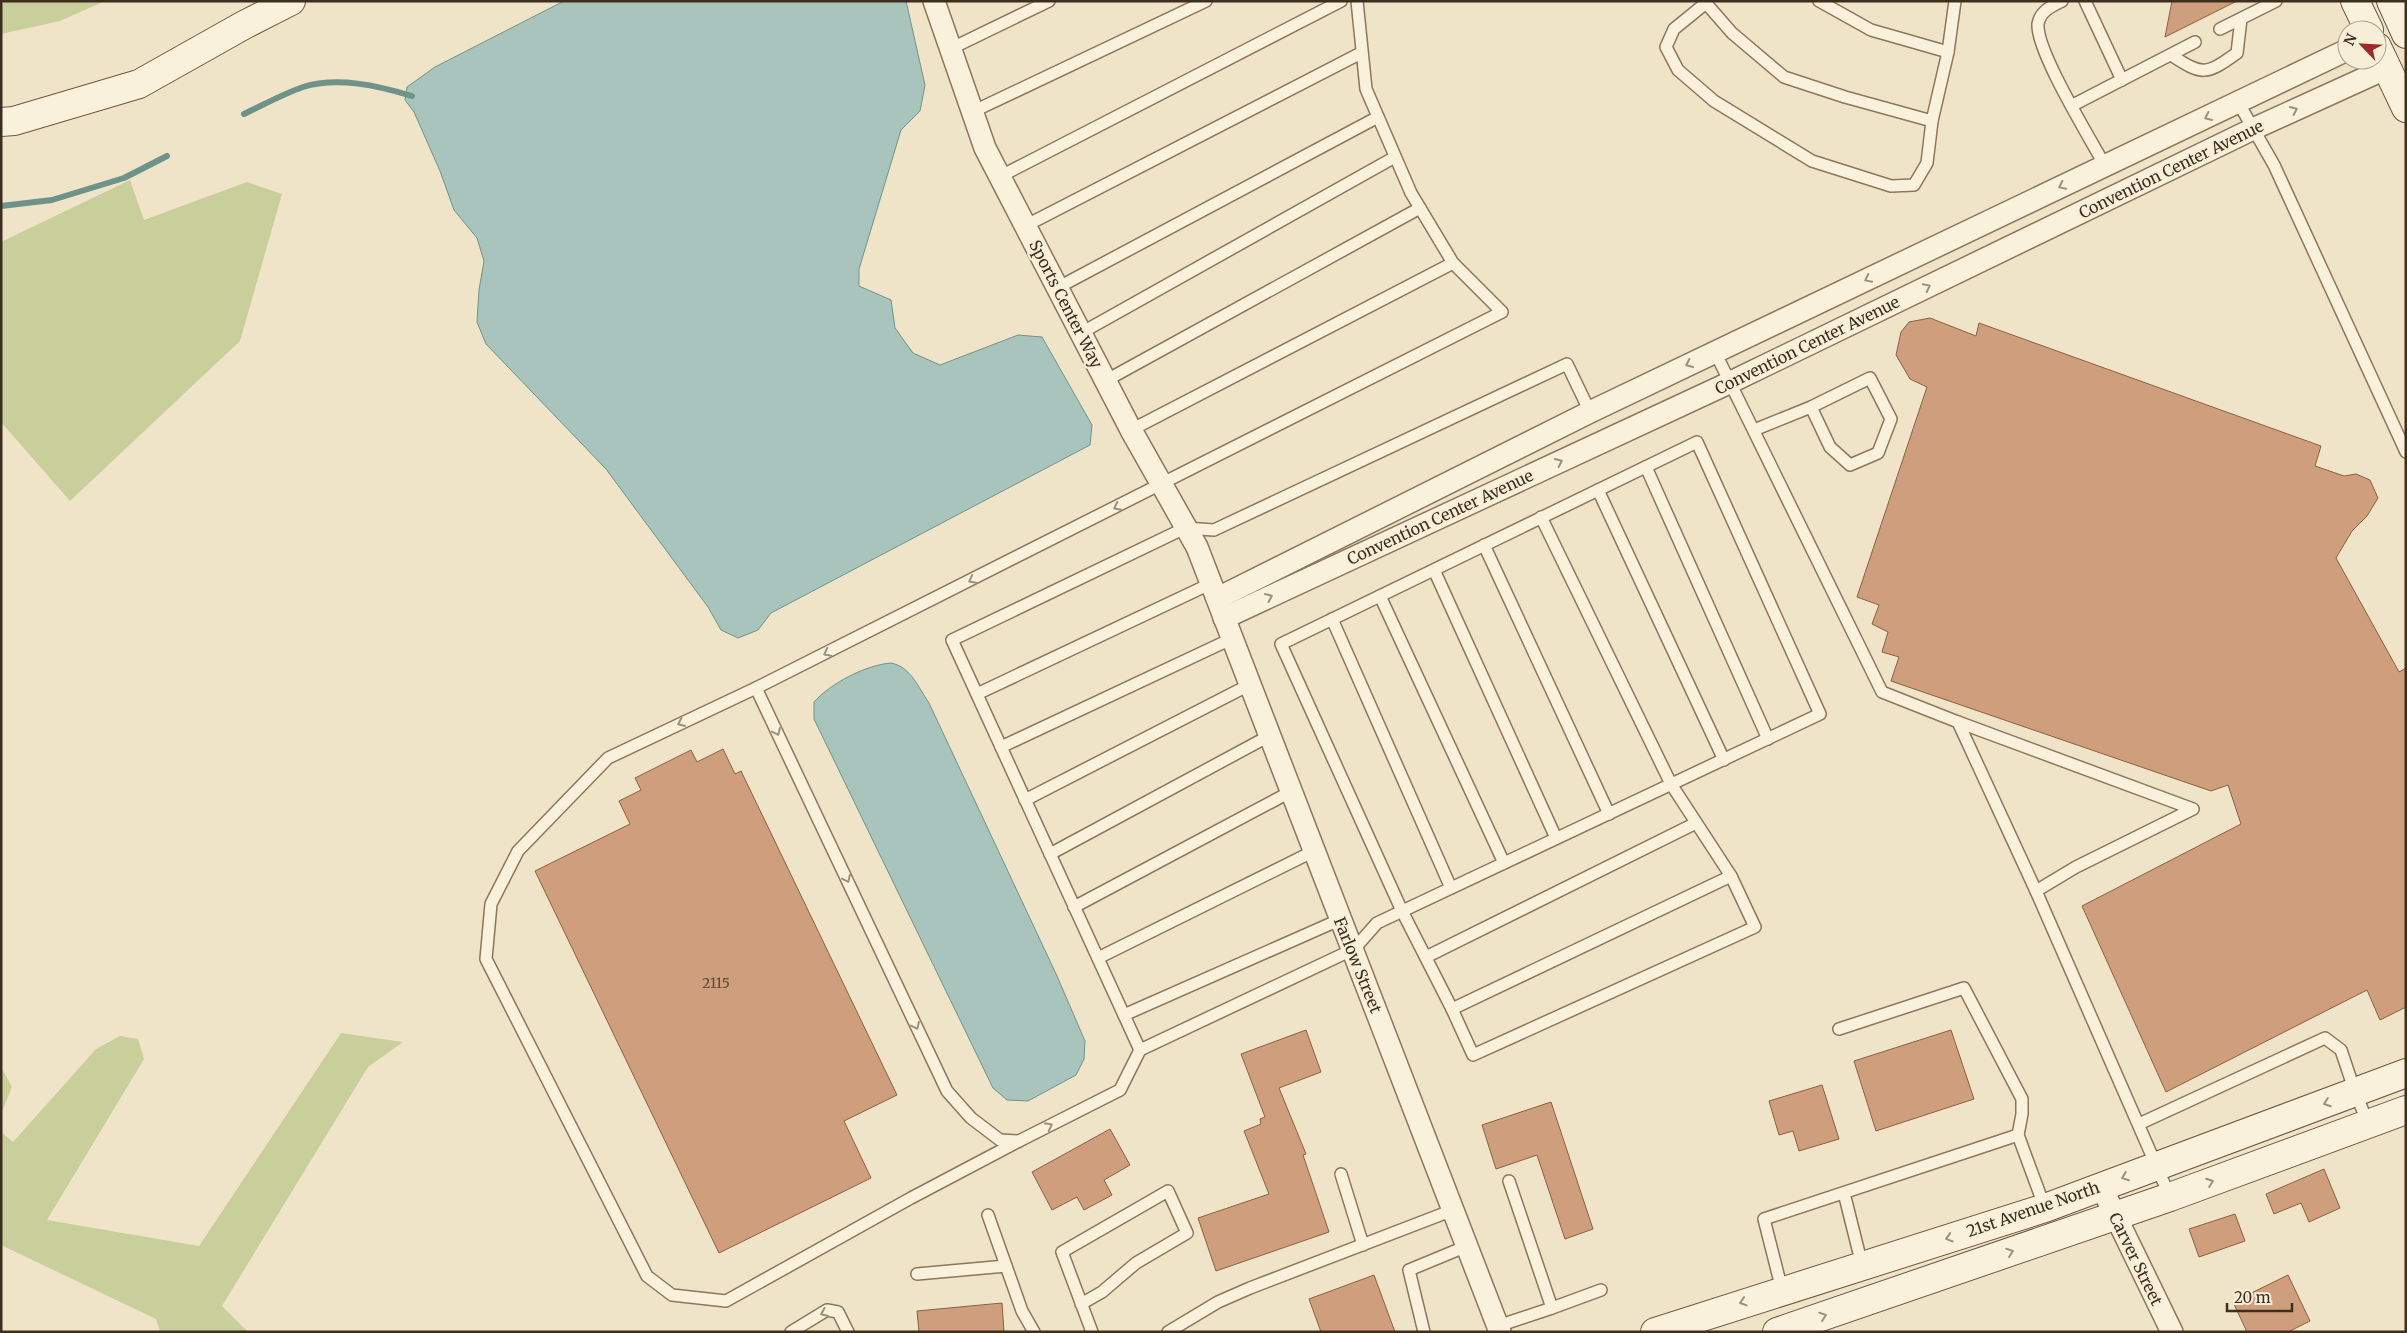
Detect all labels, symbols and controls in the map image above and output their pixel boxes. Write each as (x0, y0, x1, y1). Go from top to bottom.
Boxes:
north arrow (2337, 20, 2387, 70)
text: N (2340, 31, 2361, 48)
one-way arrow (2289, 106, 2298, 117)
one-way arrow (2204, 110, 2213, 121)
street label: Convention Center Avenue (2075, 116, 2267, 222)
one-way arrow (2058, 180, 2067, 191)
street label: Sports Center Way (1025, 237, 1107, 372)
one-way arrow (1864, 273, 1873, 283)
one-way arrow (1921, 283, 1930, 293)
street label: Convention Center Avenue (1711, 292, 1903, 398)
one-way arrow (1685, 358, 1694, 368)
one-way arrow (1554, 458, 1563, 469)
street label: Convention Center Avenue (1344, 465, 1536, 569)
one-way arrow (1114, 501, 1123, 511)
one-way arrow (968, 574, 977, 584)
one-way arrow (1264, 593, 1273, 604)
one-way arrow (823, 646, 832, 657)
one-way arrow (677, 717, 686, 728)
one-way arrow (771, 727, 781, 736)
one-way arrow (840, 874, 851, 883)
street label: Farlow Street (1330, 914, 1387, 1017)
house number: 2115 (702, 974, 730, 992)
one-way arrow (910, 1021, 920, 1030)
one-way arrow (2323, 1097, 2332, 1107)
one-way arrow (1044, 1122, 1053, 1132)
one-way arrow (2122, 1171, 2130, 1181)
street label: 21st Avenue North (1964, 1177, 2103, 1241)
one-way arrow (2205, 1178, 2214, 1188)
street label: Carver Street (2105, 1209, 2167, 1309)
one-way arrow (1945, 1232, 1953, 1242)
one-way arrow (2005, 1248, 2013, 1258)
scale bar (2227, 1280, 2292, 1312)
text: 20 m (2234, 1288, 2271, 1307)
one-way arrow (1740, 1297, 1748, 1307)
one-way arrow (820, 1306, 829, 1317)
one-way arrow (1818, 1312, 1827, 1322)

